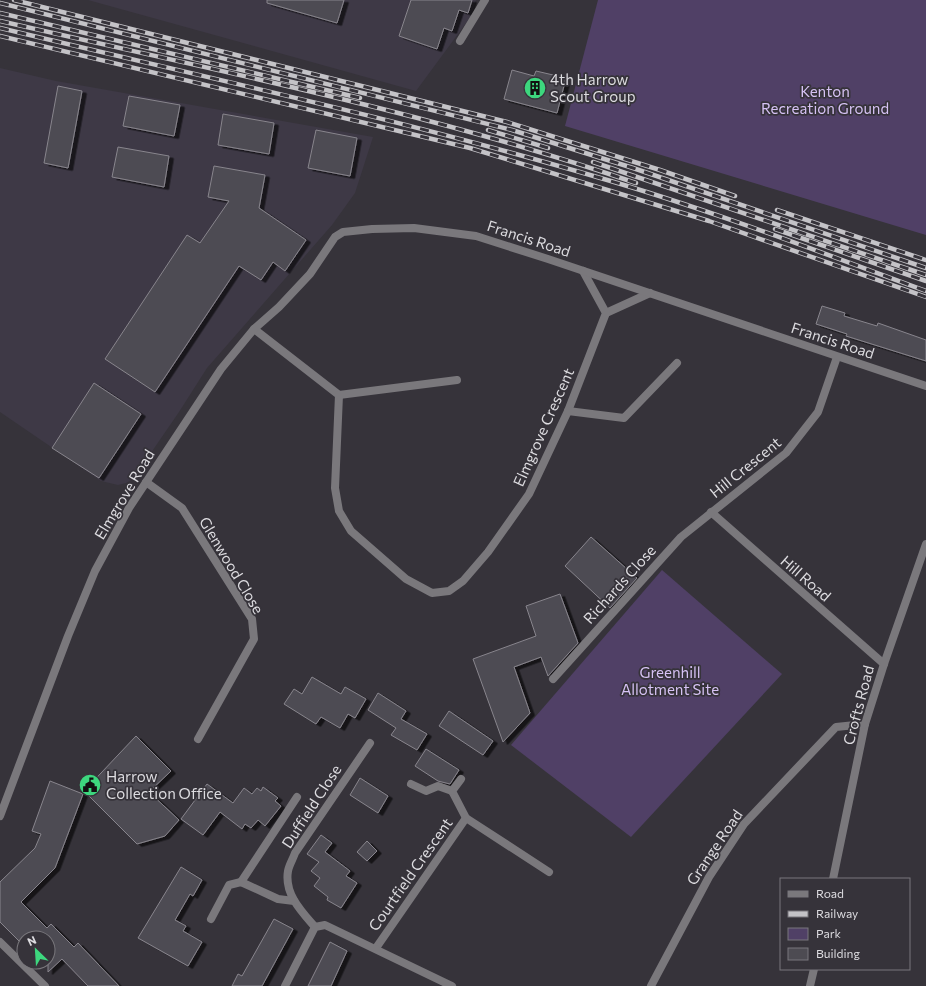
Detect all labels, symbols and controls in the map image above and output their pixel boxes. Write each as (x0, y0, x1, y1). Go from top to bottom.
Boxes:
place label: 4th Harrow Scout Group (550, 70, 636, 105)
building icon: 4th Harrow Scout Group (522, 75, 548, 101)
park label: Kenton Recreation Ground (761, 82, 889, 117)
street label: Francis Road (485, 216, 573, 260)
street label: Francis Road (789, 318, 877, 362)
street label: Elmgrove Crescent (509, 365, 577, 489)
street label: Hill Crescent (706, 433, 784, 501)
street label: Elmgrove Road (90, 446, 158, 542)
street label: Glenwood Close (196, 513, 268, 617)
street label: Richards Close (579, 541, 659, 627)
street label: Hill Road (777, 551, 835, 605)
park label: Greenhill Allotment Site (621, 663, 719, 698)
street label: Crofts Road (839, 663, 877, 747)
street label: Duffield Close (277, 761, 345, 851)
place label: Harrow Collection Office (106, 767, 222, 802)
public building icon: Harrow Collection Office (77, 772, 103, 798)
street label: Grange Road (682, 806, 746, 888)
street label: Courtfield Crescent (364, 814, 456, 934)
legend (780, 878, 910, 970)
text: Road (816, 886, 844, 900)
text: Railway (816, 906, 858, 920)
text: Park (816, 926, 842, 940)
north arrow (16, 930, 56, 970)
text: N (25, 933, 38, 948)
text: Building (816, 946, 860, 960)

